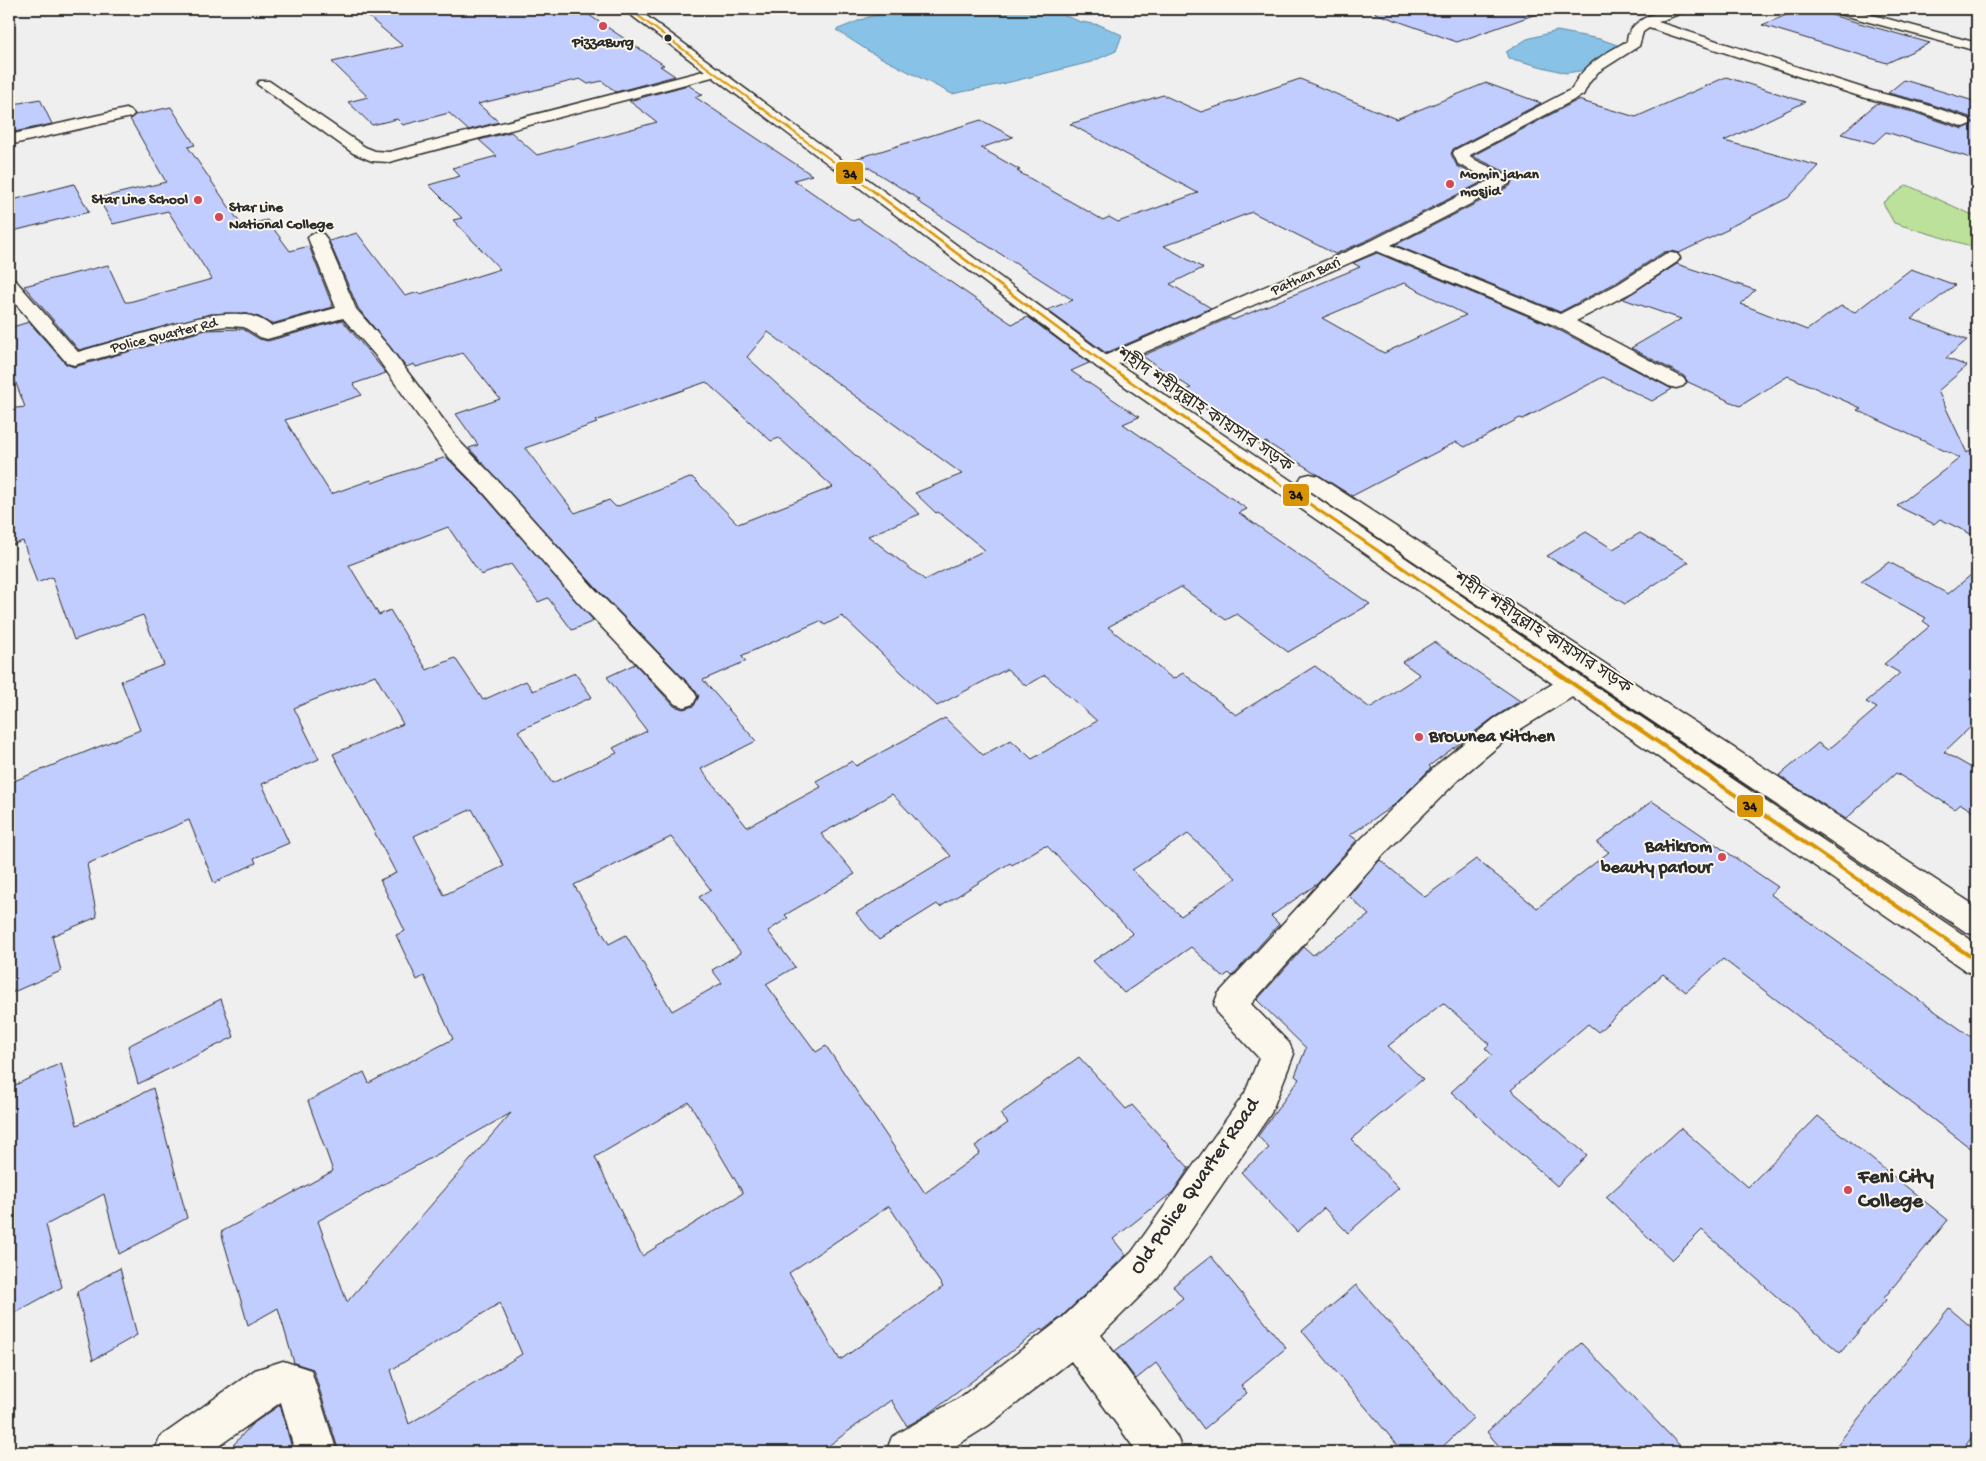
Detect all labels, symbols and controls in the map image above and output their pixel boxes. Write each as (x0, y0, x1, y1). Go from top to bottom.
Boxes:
marker: PizzaBurg (597, 20, 609, 32)
unlabelled marker (663, 33, 673, 43)
place label: PizzaBurg (571, 34, 634, 52)
line badge: 34 (835, 161, 864, 185)
place label: Momin jahan mosjid (1460, 166, 1540, 201)
text: 34 (842, 167, 857, 184)
marker: Momin jahan mosjid (1444, 178, 1456, 190)
place label: Star Line School (92, 191, 189, 209)
marker: Star Line School (192, 194, 204, 206)
place label: Star Line National College (229, 199, 334, 234)
marker: Star Line National College (213, 211, 225, 223)
street label: Pathan Bari (1267, 254, 1344, 301)
street label: Police Quarter Rd (108, 314, 220, 358)
street label: শহীদ শহীদুল্লাহ কায়সার সড়ক (1111, 342, 1298, 478)
line badge: 34 (1282, 483, 1310, 507)
text: 34 (1288, 488, 1303, 505)
street label: শহীদ শহীদুল্লাহ কায়সার সড়ক (1448, 566, 1637, 700)
place label: Brownea Kitchen (1428, 727, 1555, 748)
marker: Brownea Kitchen (1413, 731, 1425, 743)
line badge: 34 (1736, 794, 1764, 818)
text: 34 (1742, 799, 1757, 816)
place label: Batikrom beauty parlour (1600, 837, 1715, 879)
marker: Batikrom beauty parlour (1716, 851, 1728, 863)
street label: Old Police Quarter Road (1126, 1092, 1267, 1280)
place label: Feni City College (1857, 1166, 1935, 1215)
marker: Feni City College (1842, 1184, 1854, 1196)

